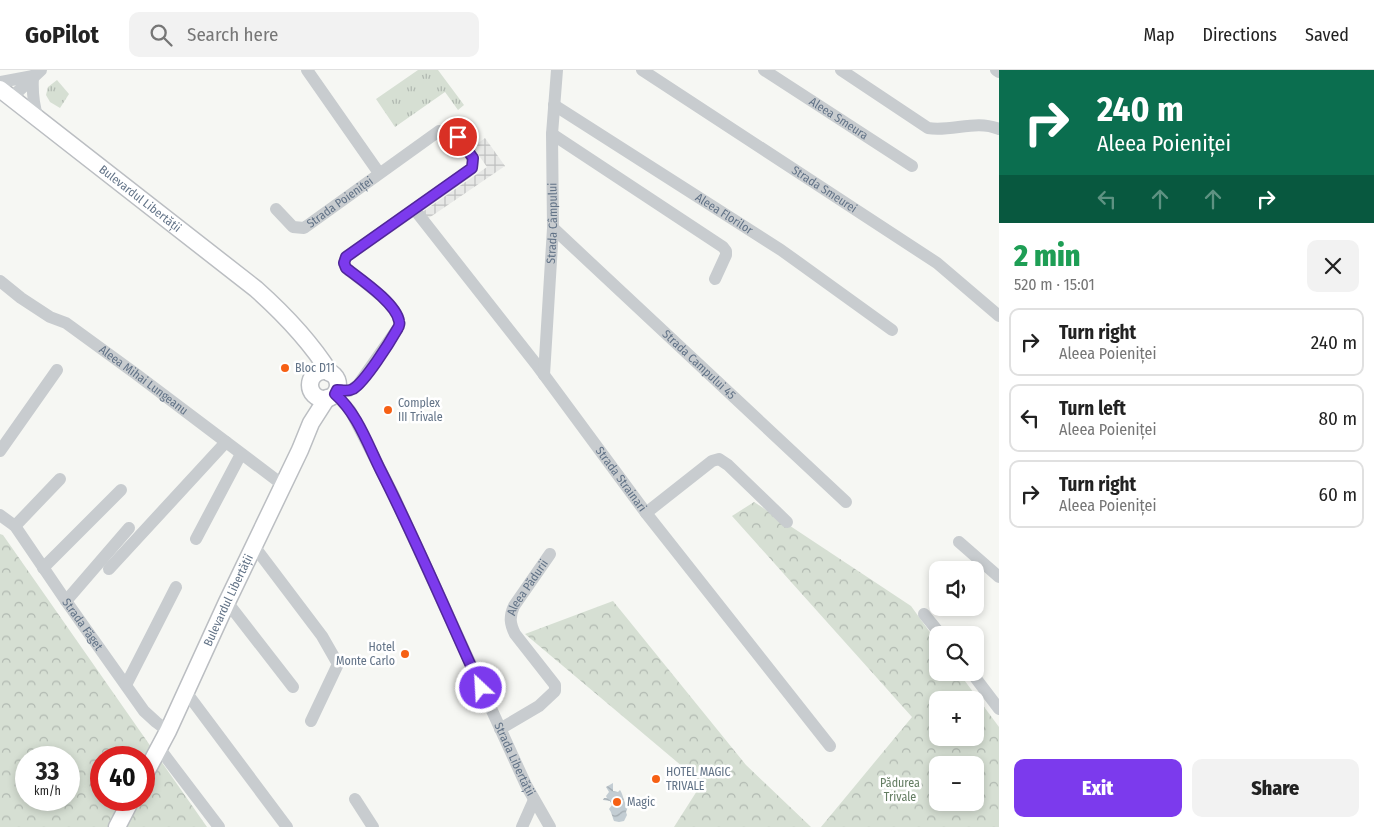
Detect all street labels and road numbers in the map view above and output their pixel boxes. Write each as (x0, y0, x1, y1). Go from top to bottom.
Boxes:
street label: Aleea Smeura (807, 94, 871, 143)
street label: Bulevardul Libertății (97, 162, 184, 235)
street label: Strada Smeurei (789, 163, 860, 216)
street label: Strada Poieniței (304, 174, 376, 231)
street label: Strada Câmpului (544, 183, 560, 264)
street label: Aleea Florilor (693, 190, 756, 238)
street label: Strada Campului 45 (660, 327, 739, 403)
street label: Aleea Mihai Lungeanu (96, 342, 191, 418)
street label: Strada Strainari (593, 444, 649, 514)
street label: Bulevardul Libertății (201, 552, 256, 648)
street label: Aleea Pădurii (504, 557, 551, 617)
street label: Strada Făget (59, 596, 106, 653)
street label: Strada Libertății (491, 720, 538, 798)

